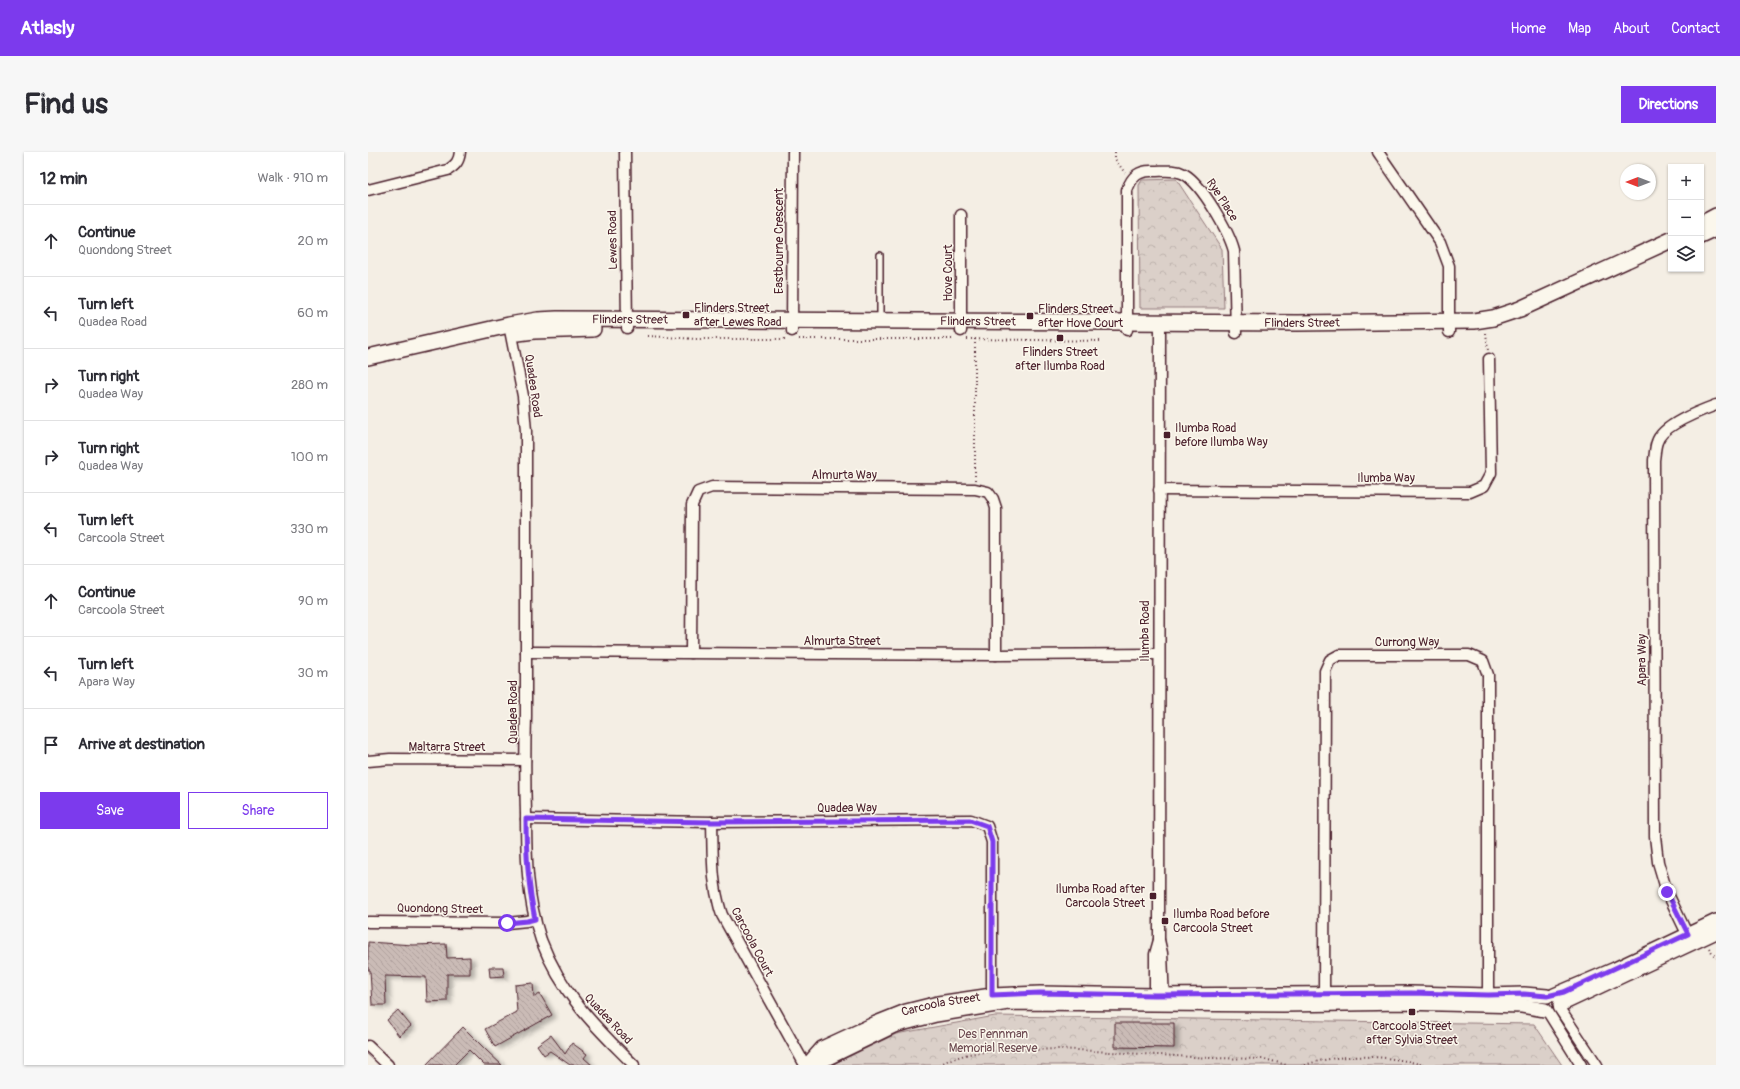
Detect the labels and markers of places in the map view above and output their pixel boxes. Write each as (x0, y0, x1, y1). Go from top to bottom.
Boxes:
place label: Flinders Street after Lewes Road (694, 301, 782, 330)
place label: Flinders Street after Hove Court (1038, 302, 1123, 331)
marker: Flinders Street after Lewes Road (681, 310, 691, 320)
marker: Flinders Street after Hove Court (1025, 311, 1035, 321)
marker: Flinders Street after Ilumba Road (1055, 333, 1065, 343)
place label: Flinders Street after Ilumba Road (1015, 345, 1105, 374)
place label: Ilumba Road before Ilumba Way (1175, 421, 1268, 450)
marker: Ilumba Road before Ilumba Way (1162, 430, 1172, 440)
place label: Ilumba Road after Carcoola Street (1055, 882, 1146, 911)
marker: Ilumba Road after Carcoola Street (1148, 891, 1158, 901)
place label: Ilumba Road before Carcoola Street (1173, 907, 1270, 936)
marker: Ilumba Road before Carcoola Street (1160, 916, 1170, 926)
marker: Carcoola Street after Sylvia Street (1407, 1007, 1417, 1017)
place label: Carcoola Street after Sylvia Street (1366, 1019, 1458, 1048)

